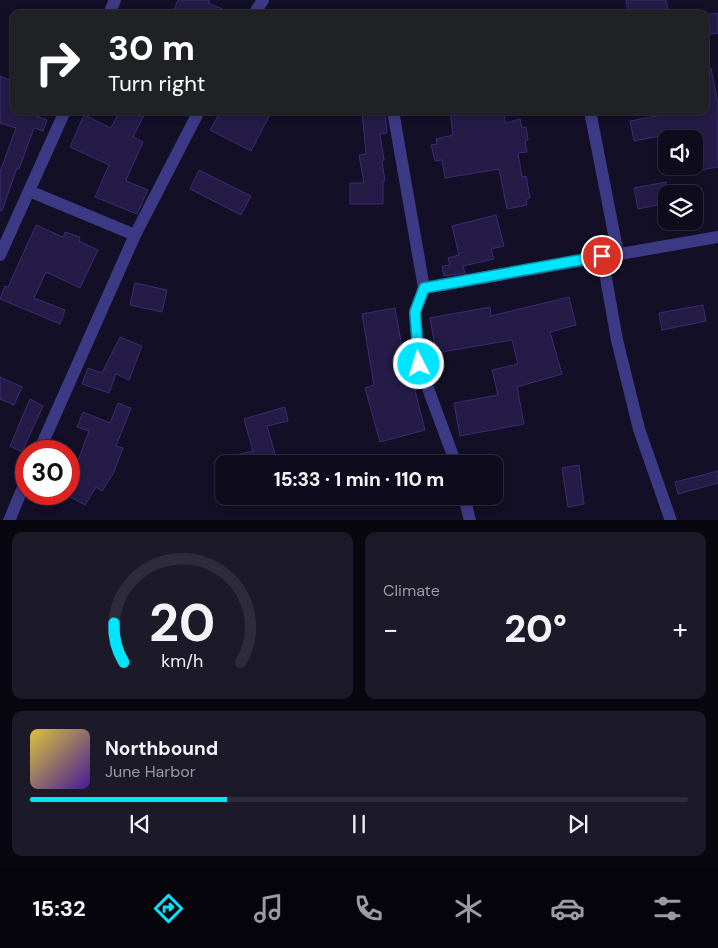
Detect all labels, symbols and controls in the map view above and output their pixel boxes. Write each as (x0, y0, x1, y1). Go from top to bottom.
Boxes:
text: 30 m (108, 25, 195, 71)
icon: right (25, 30, 90, 95)
text: Turn right (108, 69, 205, 98)
map controls (658, 130, 703, 230)
button: sound (658, 130, 703, 175)
button: layers (658, 185, 703, 230)
pin (581, 235, 623, 277)
icon: arrive (588, 242, 616, 270)
position arrow (392, 337, 444, 389)
speed limit sign: 30 (15, 440, 80, 505)
text: 15:33 · 1 min · 110 m (274, 467, 444, 492)
text: Climate (383, 580, 440, 601)
text: 20 (149, 589, 216, 657)
text: 20° (504, 604, 567, 654)
text: − (383, 611, 398, 648)
text: + (673, 611, 688, 648)
text: km/h (161, 649, 204, 673)
text: Northbound (105, 736, 218, 761)
text: June Harbor (105, 761, 196, 782)
icon: previous (126, 810, 154, 838)
icon: pause (345, 810, 373, 838)
icon: next (564, 810, 592, 838)
icon: directions (151, 891, 186, 926)
icon: music (251, 891, 286, 926)
icon: phone (351, 891, 386, 926)
icon: climate (451, 891, 486, 926)
icon: car (550, 891, 585, 926)
icon: filters (650, 891, 685, 926)
text: 15:32 (32, 894, 86, 923)

